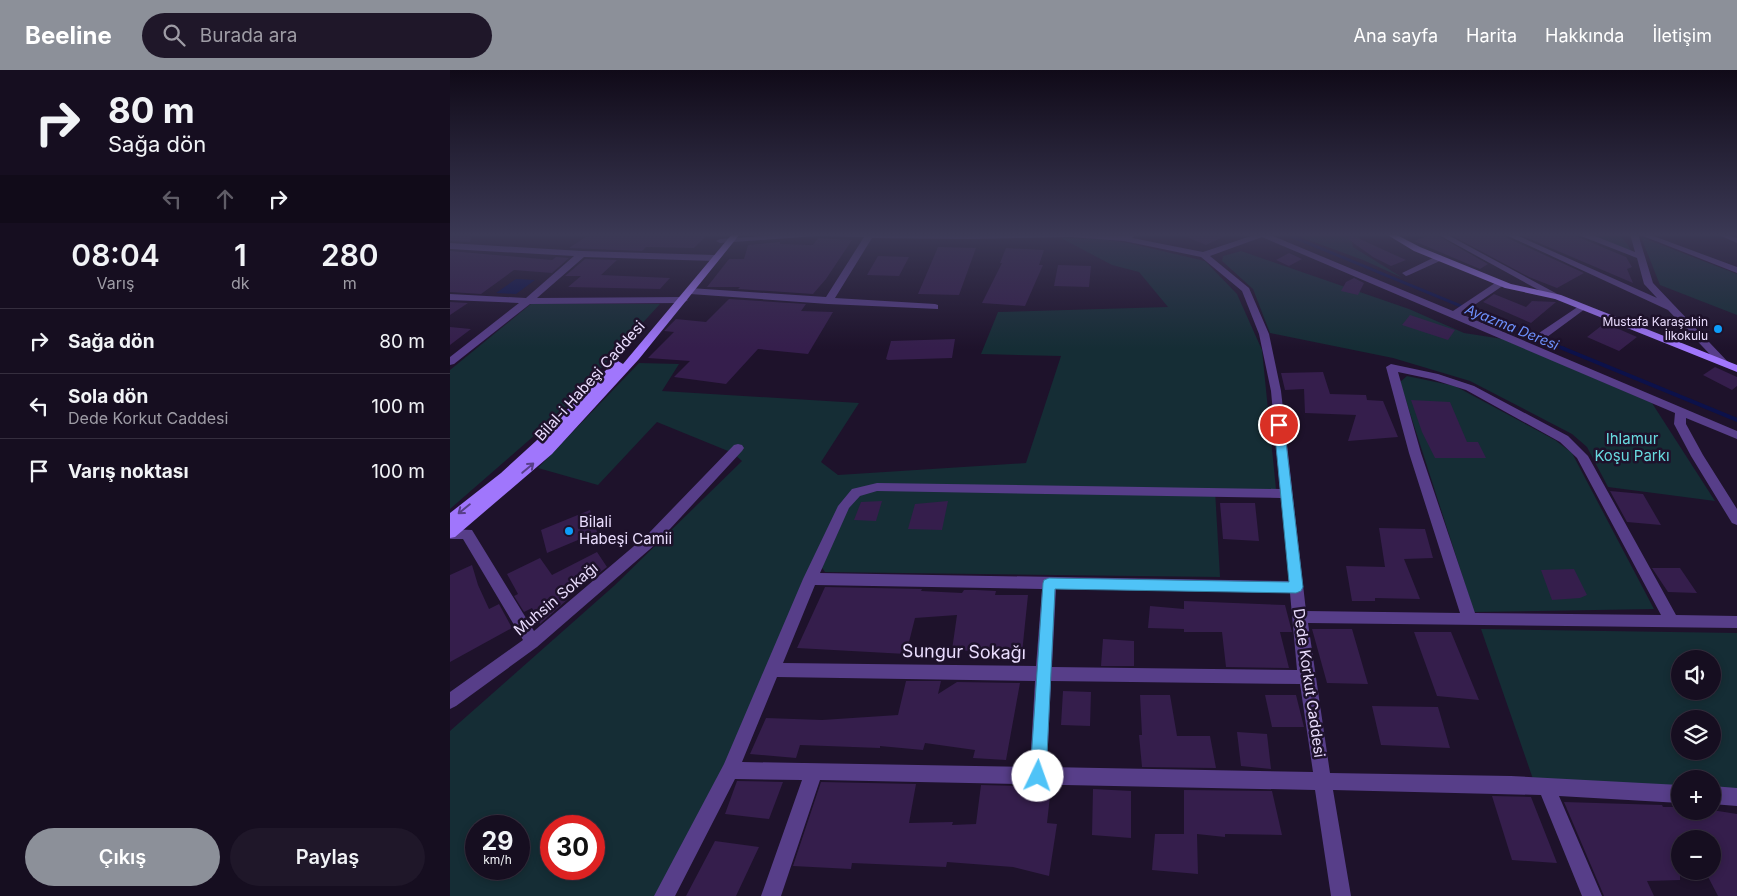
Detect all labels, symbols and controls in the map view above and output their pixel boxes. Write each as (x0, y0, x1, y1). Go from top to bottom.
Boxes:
search box (142, 13, 492, 58)
text: Beeline (25, 21, 112, 50)
icon: search (160, 21, 188, 49)
text: Burada ara (200, 24, 297, 47)
text: Ana sayfa (1354, 25, 1438, 46)
text: Harita (1466, 25, 1517, 46)
text: Hakkında (1545, 25, 1624, 46)
text: İletişim (1652, 25, 1712, 46)
text: 80 m (108, 89, 195, 131)
icon: right (25, 90, 90, 155)
text: Sağa dön (108, 131, 206, 157)
icon: left (158, 185, 186, 213)
icon: ahead (211, 185, 239, 213)
icon: right (264, 185, 292, 213)
text: 08:04 (71, 237, 160, 273)
text: 1 (234, 237, 247, 273)
text: 280 (321, 237, 379, 273)
text: Varış (97, 273, 134, 293)
text: dk (231, 273, 250, 293)
text: m (343, 273, 357, 293)
water label: Ayazma Deresi (1462, 300, 1562, 353)
place label: Mustafa Karaşahin İlkokulu (1602, 314, 1708, 343)
street label: Bilal-i Habeşi Caddesi (531, 317, 649, 445)
marker: Mustafa Karaşahin İlkokulu (1712, 323, 1724, 335)
icon: right (25, 327, 53, 355)
text: Sağa dön (68, 330, 154, 353)
text: 80 m (379, 330, 425, 353)
text: Sola dön (68, 385, 148, 408)
icon: left (25, 392, 53, 420)
text: 100 m (371, 395, 425, 418)
pin (1258, 404, 1300, 446)
text: Dede Korkut Caddesi (68, 408, 228, 428)
icon: arrive (1265, 411, 1293, 439)
park label: Ihlamur Koşu Parkı (1594, 429, 1670, 465)
icon: arrive (25, 457, 53, 485)
text: Varış noktası (68, 460, 189, 483)
text: 100 m (371, 460, 425, 483)
one-way arrow (521, 463, 534, 474)
one-way arrow (458, 503, 471, 514)
place label: Bilali Habeşi Camii (579, 512, 672, 548)
marker: Bilali Habeşi Camii (563, 525, 575, 537)
street label: Muhsin Sokağı (510, 558, 602, 639)
street label: Dede Korkut Caddesi (1290, 607, 1329, 759)
street label: Sungur Sokağı (902, 640, 1026, 663)
map controls (1671, 650, 1721, 880)
button: sound (1671, 650, 1721, 700)
button: layers (1671, 710, 1721, 760)
position arrow (1011, 749, 1063, 801)
button: + (1671, 770, 1721, 820)
speed limit sign: 30 (540, 815, 605, 880)
text: 29 (482, 826, 513, 856)
button: Çıkış (25, 828, 220, 886)
button: Paylaş (230, 828, 425, 886)
button: − (1671, 830, 1721, 880)
text: km/h (483, 852, 512, 867)

